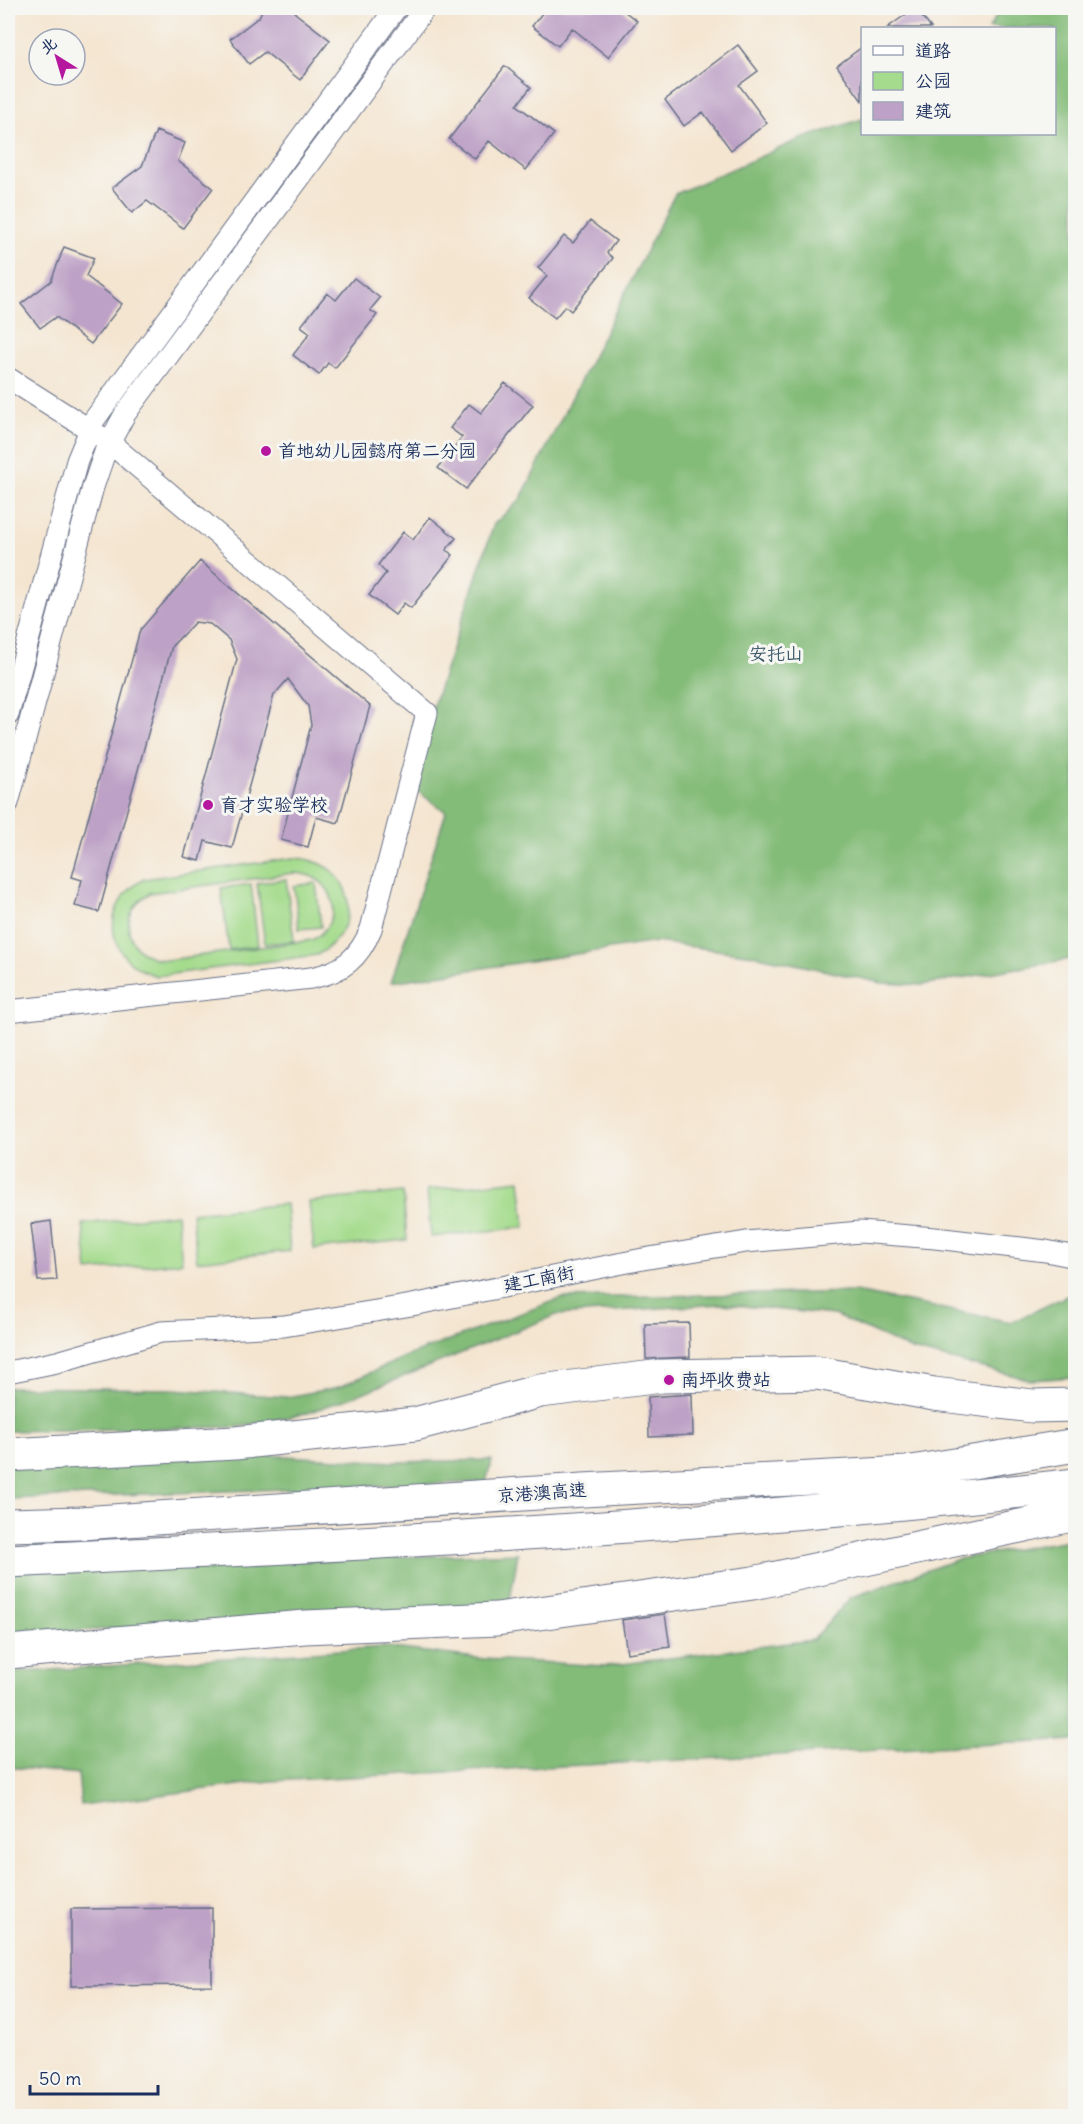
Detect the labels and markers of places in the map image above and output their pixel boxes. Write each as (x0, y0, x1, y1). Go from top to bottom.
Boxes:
place label: 首地幼儿园懿府第二分园 (278, 439, 476, 462)
marker: 首地幼儿园懿府第二分园 (259, 444, 273, 458)
place label: 育才实验学校 (220, 793, 328, 816)
marker: 育才实验学校 (201, 798, 215, 812)
place label: 南坪收费站 (681, 1368, 771, 1391)
marker: 南坪收费站 (662, 1373, 676, 1387)

